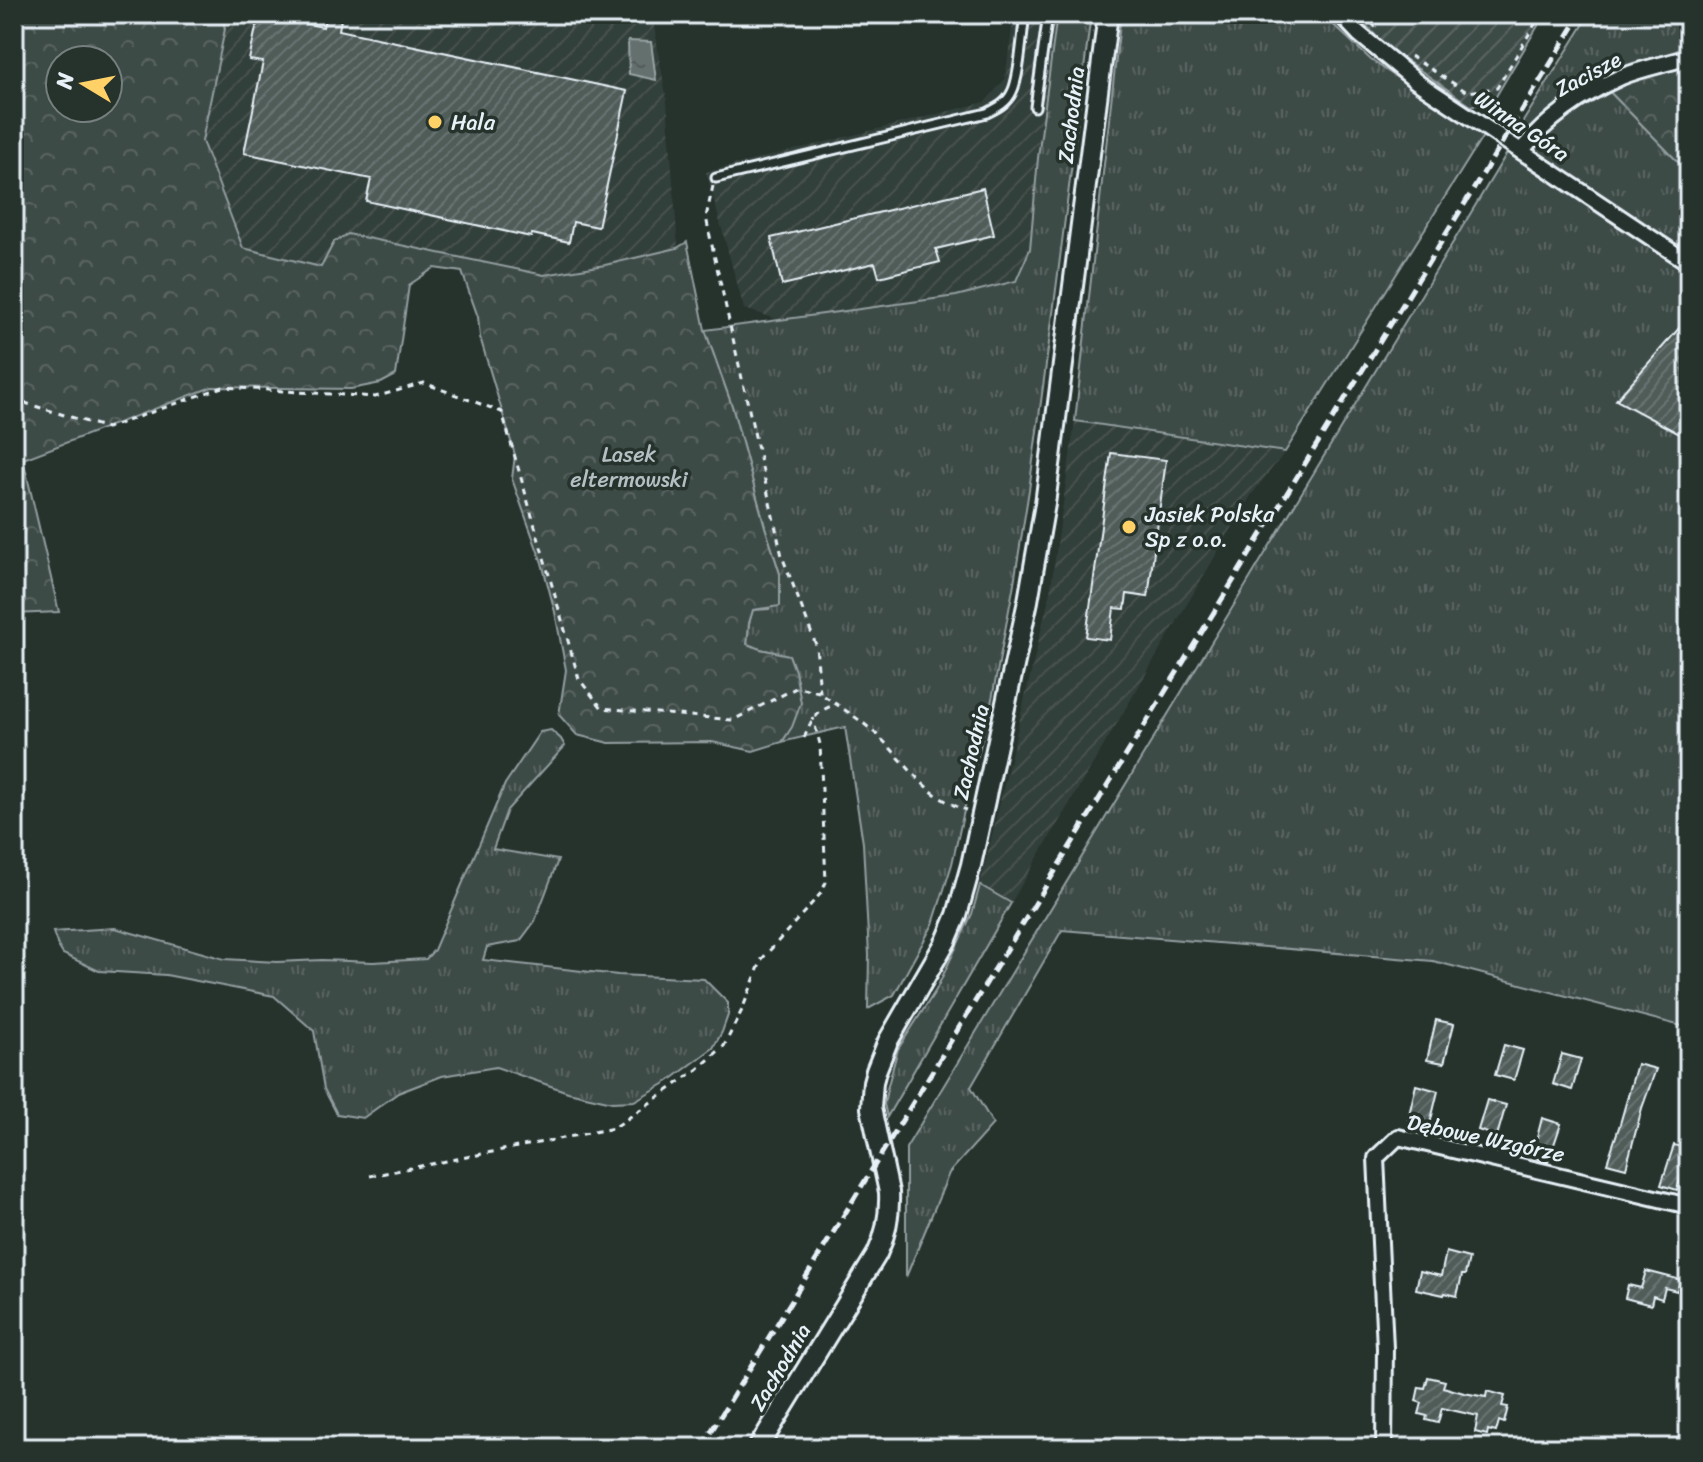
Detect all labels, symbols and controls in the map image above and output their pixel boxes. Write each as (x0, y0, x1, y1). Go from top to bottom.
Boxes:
street label: Zacisze (1547, 40, 1629, 108)
north arrow (44, 44, 124, 124)
street label: Zachodnia (1046, 64, 1096, 166)
text: N (44, 69, 85, 92)
street label: Winna Góra (1466, 80, 1578, 172)
place label: Hala (451, 103, 496, 142)
marker: Hala (426, 113, 444, 131)
park label: Lasek eltermowski (570, 435, 689, 499)
place label: Jasiek Polska Sp z o.o. (1144, 495, 1275, 559)
marker: Jasiek Polska Sp z o.o. (1120, 518, 1138, 536)
street label: Zachodnia (941, 700, 1001, 804)
street label: Dębowe Wzgórze (1403, 1102, 1569, 1174)
street label: Zachodnia (738, 1315, 822, 1419)

